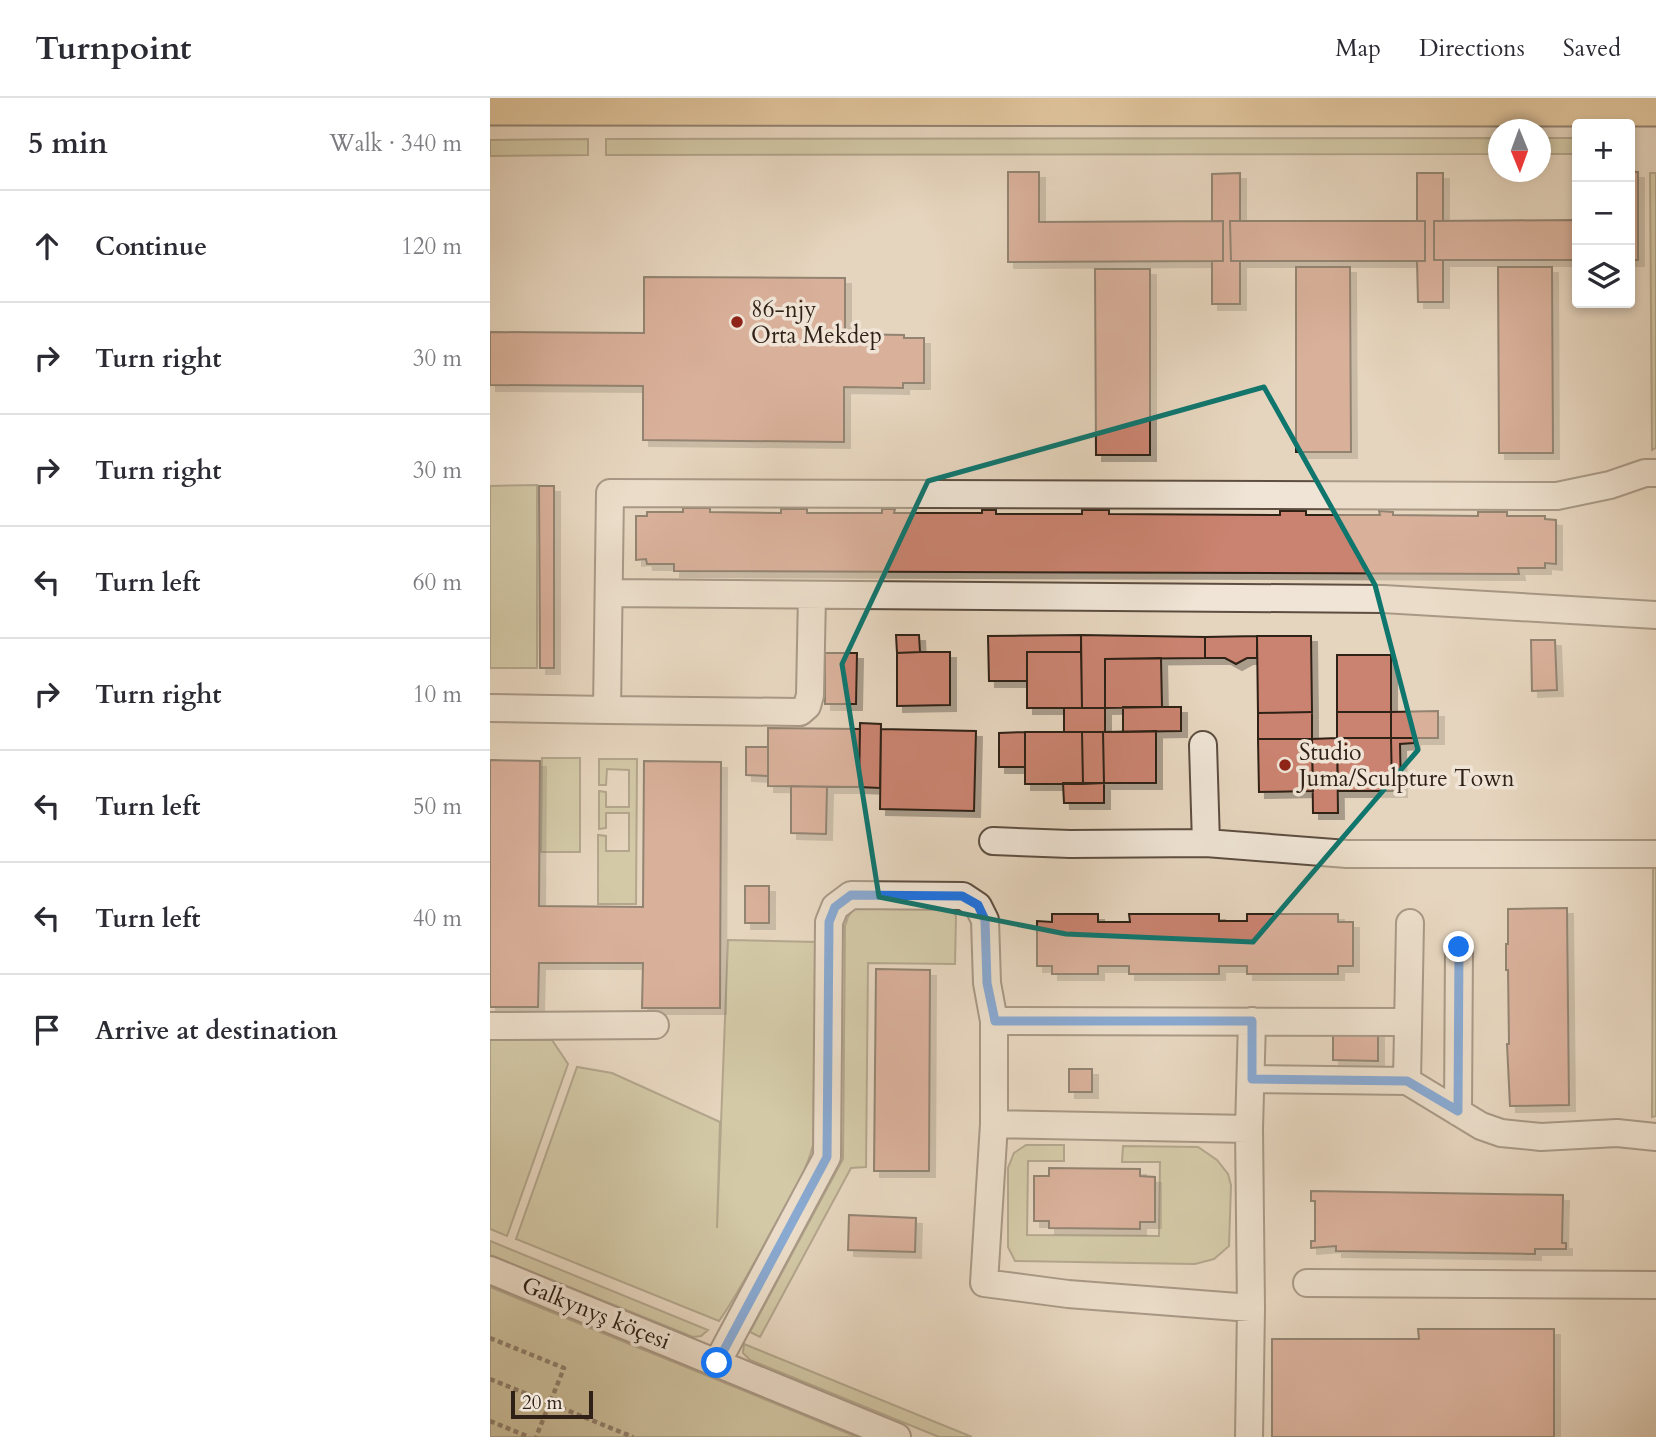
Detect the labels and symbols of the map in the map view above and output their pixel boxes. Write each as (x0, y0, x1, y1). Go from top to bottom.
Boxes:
north arrow (1488, 119, 1551, 182)
place label: 86-njy Orta Mekdep (751, 294, 882, 351)
marker: 86-njy Orta Mekdep (729, 314, 745, 330)
place label: Studio Juma/Sculpture Town (1296, 737, 1515, 794)
marker: Studio Juma/Sculpture Town (1277, 757, 1293, 773)
route end (1443, 931, 1474, 962)
street label: Galkynyş köçesi (517, 1269, 675, 1357)
route start (701, 1347, 732, 1378)
scale bar (511, 1388, 593, 1420)

